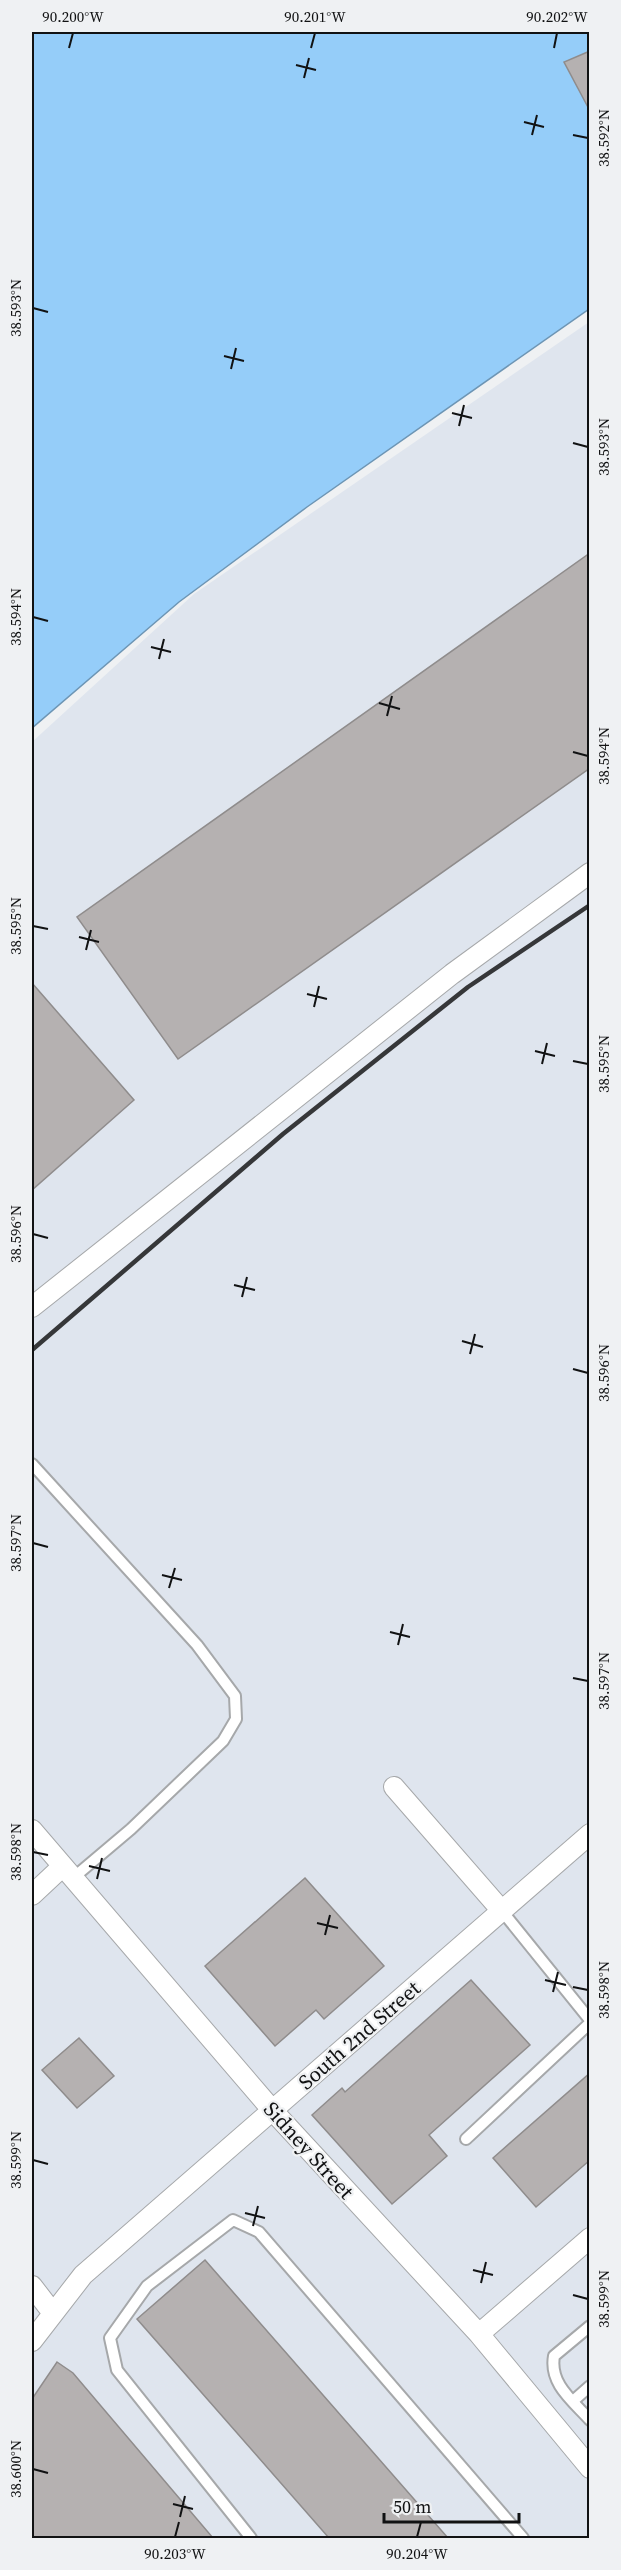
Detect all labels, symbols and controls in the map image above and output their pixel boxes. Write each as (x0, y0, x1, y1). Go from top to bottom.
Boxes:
text: 90.200°W (42, 6, 104, 27)
text: 90.201°W (284, 6, 346, 27)
text: 90.202°W (526, 6, 588, 27)
text: 38.592°N (593, 109, 614, 167)
text: 38.593°N (5, 279, 26, 337)
text: 38.593°N (593, 418, 614, 476)
text: 38.594°N (5, 588, 26, 646)
text: 38.594°N (593, 727, 614, 785)
text: 38.595°N (5, 897, 26, 955)
text: 38.595°N (593, 1035, 614, 1093)
text: 38.596°N (5, 1205, 26, 1263)
text: 38.596°N (593, 1344, 614, 1402)
text: 38.597°N (5, 1514, 26, 1572)
text: 38.597°N (593, 1652, 614, 1710)
text: 38.598°N (5, 1823, 26, 1881)
text: 38.598°N (593, 1961, 614, 2019)
street label: South 2nd Street (292, 1974, 426, 2096)
street label: Sidney Street (257, 2095, 361, 2205)
text: 38.599°N (5, 2131, 26, 2189)
text: 38.599°N (593, 2270, 614, 2328)
text: 38.600°N (5, 2440, 26, 2498)
scale bar (384, 2486, 519, 2524)
text: 50 m (393, 2494, 431, 2519)
text: 90.203°W (144, 2543, 206, 2564)
text: 90.204°W (386, 2543, 448, 2564)

